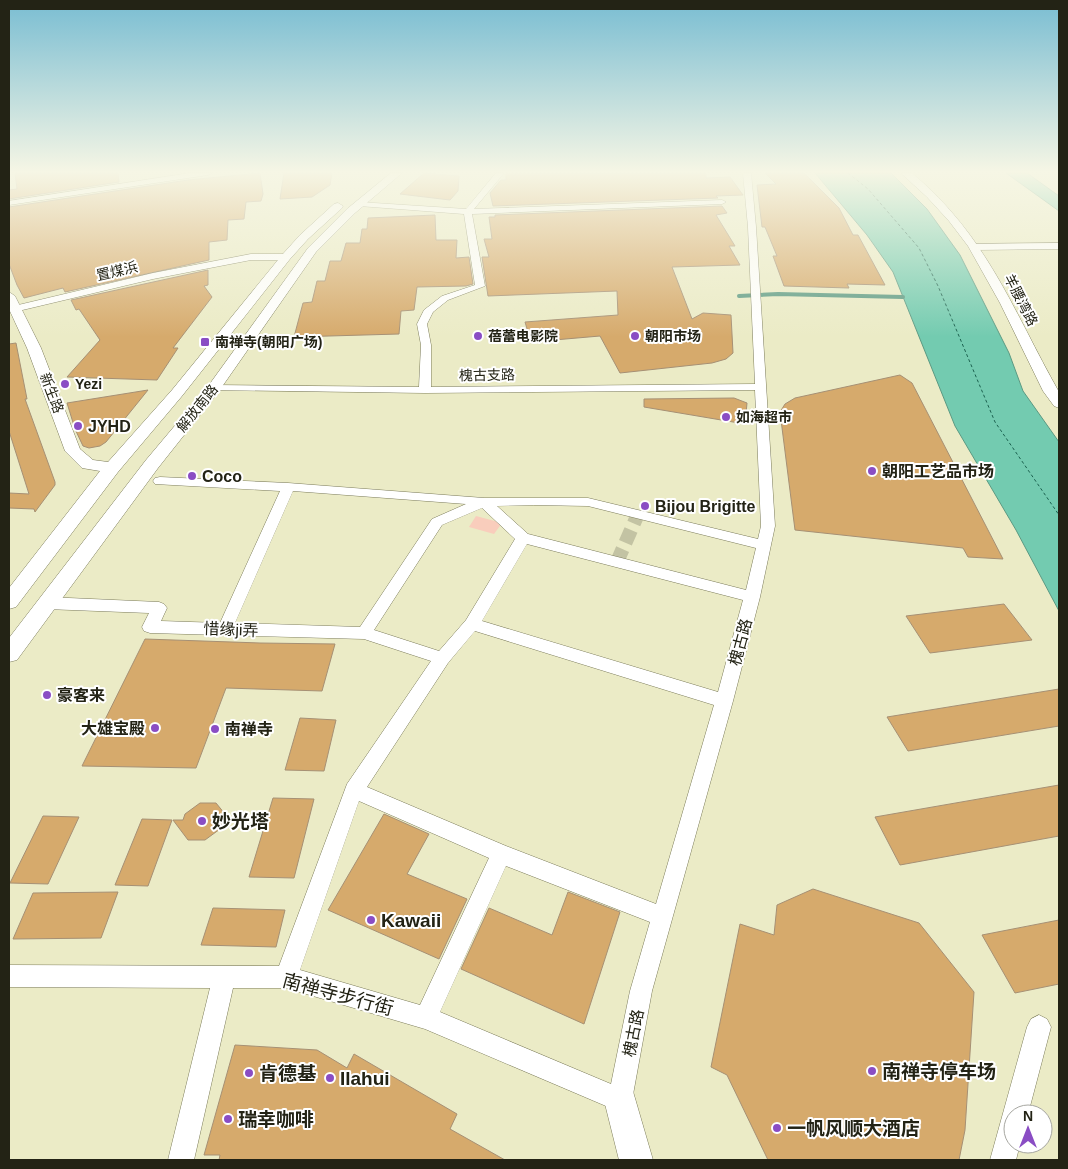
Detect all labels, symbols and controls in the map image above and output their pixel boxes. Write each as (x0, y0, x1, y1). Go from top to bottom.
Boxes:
street label: 置煤浜 (95, 258, 139, 284)
street label: 羊腰湾路 (1001, 271, 1041, 329)
place label: 蓓蕾电影院 (488, 328, 558, 344)
place label: 朝阳市场 (645, 328, 701, 344)
marker: 蓓蕾电影院 (472, 330, 484, 342)
marker: 朝阳市场 (629, 330, 641, 342)
place label: 南禅寺(朝阳广场) (215, 334, 322, 350)
marker: 南禅寺(朝阳广场) (199, 336, 211, 348)
street label: 槐古支路 (459, 367, 515, 383)
street label: 新生路 (37, 371, 67, 415)
place label: Yezi (75, 376, 102, 392)
marker: Yezi (59, 378, 71, 390)
street label: 解放南路 (173, 381, 221, 435)
place label: 如海超市 (736, 409, 792, 425)
marker: 如海超市 (720, 411, 732, 423)
place label: JYHD (88, 418, 131, 435)
marker: JYHD (72, 420, 84, 432)
place label: 朝阳工艺品市场 (882, 463, 994, 480)
marker: 朝阳工艺品市场 (866, 465, 878, 477)
place label: Coco (202, 468, 242, 485)
marker: Coco (186, 470, 198, 482)
place label: Bijou Brigitte (655, 498, 756, 515)
marker: Bijou Brigitte (639, 500, 651, 512)
street label: 槐古路 (726, 617, 755, 668)
street label: 惜缘ji弄 (203, 619, 259, 639)
place label: 豪客来 (57, 686, 105, 704)
marker: 豪客来 (41, 689, 53, 701)
place label: 大雄宝殿 (81, 720, 145, 737)
place label: 南禅寺 (225, 721, 273, 738)
marker: 大雄宝殿 (149, 722, 161, 734)
marker: 南禅寺 (209, 723, 221, 735)
place label: 妙光塔 (212, 811, 269, 832)
marker: 妙光塔 (196, 815, 208, 827)
place label: Kawaii (381, 910, 441, 931)
marker: Kawaii (365, 914, 377, 926)
street label: 南禅寺步行街 (280, 970, 396, 1019)
street label: 槐古路 (621, 1008, 646, 1058)
place label: 南禅寺停车场 (882, 1061, 996, 1082)
place label: 肯德基 (259, 1063, 317, 1084)
marker: 南禅寺停车场 (866, 1065, 878, 1077)
marker: 肯德基 (243, 1067, 255, 1079)
place label: Ilahui (340, 1068, 390, 1089)
marker: Ilahui (324, 1072, 336, 1084)
north arrow (1003, 1104, 1053, 1154)
text: N (1023, 1108, 1033, 1124)
place label: 瑞幸咖啡 (238, 1109, 314, 1130)
marker: 瑞幸咖啡 (222, 1113, 234, 1125)
place label: 一帆风顺大酒店 (787, 1118, 920, 1139)
marker: 一帆风顺大酒店 (771, 1122, 783, 1134)

